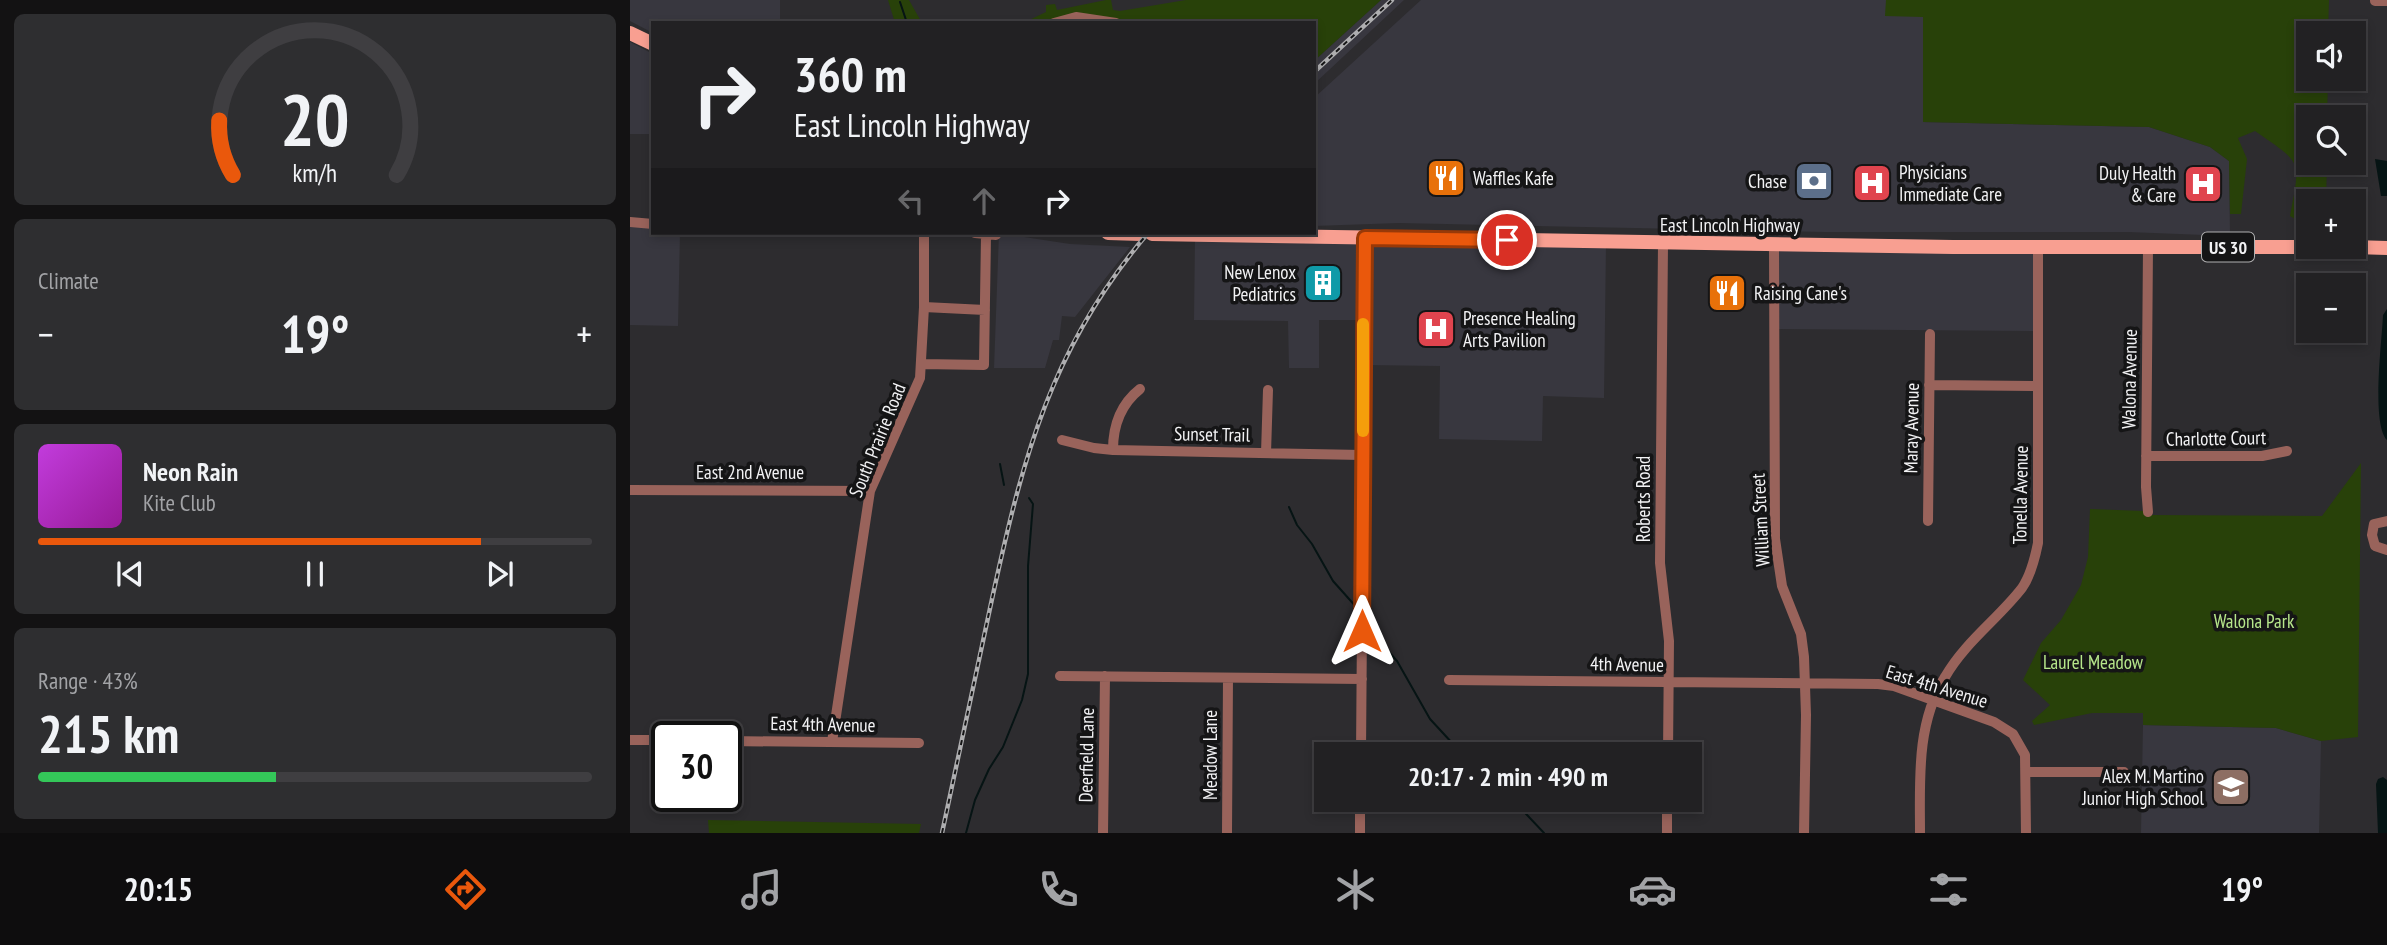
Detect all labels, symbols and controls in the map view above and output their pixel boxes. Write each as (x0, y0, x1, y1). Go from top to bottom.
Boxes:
map controls (2296, 21, 2366, 343)
button: sound (2296, 21, 2366, 91)
text: 360 m (794, 42, 907, 106)
icon: right (679, 49, 770, 140)
text: 20 (280, 72, 350, 166)
text: East Lincoln Highway (794, 104, 1030, 146)
button: search (2296, 105, 2366, 175)
text: km/h (293, 157, 337, 189)
restaurant icon: Waffles Kafe (1425, 157, 1467, 199)
bank icon: Chase (1793, 160, 1835, 202)
place label: Physicians Immediate Care (1899, 160, 2002, 206)
place label: Duly Health & Care (2099, 161, 2176, 207)
hospital icon: Physicians Immediate Care (1851, 162, 1893, 204)
hospital icon: Duly Health & Care (2182, 163, 2224, 205)
place label: Waffles Kafe (1473, 166, 1554, 190)
place label: Chase (1748, 169, 1787, 193)
icon: left (892, 182, 930, 220)
icon: ahead (965, 182, 1003, 220)
icon: right (1038, 182, 1076, 220)
button: + (2296, 189, 2366, 259)
pin (1477, 210, 1537, 270)
street label: East Lincoln Highway (1660, 213, 1801, 237)
icon: arrive (1488, 221, 1526, 259)
road number: US 30 (2202, 232, 2254, 262)
place label: New Lenox Pediatrics (1224, 260, 1296, 306)
building icon: New Lenox Pediatrics (1302, 262, 1344, 304)
text: Climate (38, 266, 99, 295)
restaurant icon: Raising Cane's (1706, 272, 1748, 314)
button: − (2296, 273, 2366, 343)
place label: Raising Cane's (1754, 281, 1847, 305)
text: 19° (281, 300, 349, 367)
place label: Presence Healing Arts Pavilion (1463, 306, 1576, 352)
hospital icon: Presence Healing Arts Pavilion (1415, 308, 1457, 350)
text: − (38, 309, 54, 358)
text: + (576, 309, 592, 358)
street label: Walona Avenue (2116, 329, 2142, 429)
street label: South Prairie Road (843, 379, 911, 501)
street label: Maray Avenue (1898, 382, 1924, 474)
street label: Sunset Trail (1174, 421, 1251, 447)
street label: Charlotte Court (2166, 425, 2267, 451)
street label: Tonella Avenue (2007, 445, 2033, 545)
text: Neon Rain (143, 455, 238, 488)
street label: Roberts Road (1631, 456, 1655, 542)
street label: East 2nd Avenue (696, 460, 804, 484)
street label: William Street (1746, 472, 1774, 567)
text: Kite Club (143, 488, 216, 517)
icon: previous (111, 555, 149, 593)
icon: pause (296, 555, 334, 593)
icon: next (481, 555, 519, 593)
position arrow (1325, 594, 1399, 668)
park label: Walona Park (2214, 609, 2295, 633)
park label: Laurel Meadow (2043, 650, 2144, 674)
street label: 4th Avenue (1590, 651, 1664, 677)
street label: East 4th Avenue (1883, 659, 1991, 713)
text: Range · 43% (38, 666, 138, 695)
text: 215 km (38, 700, 179, 767)
street label: Deerfield Lane (1073, 707, 1099, 803)
street label: Meadow Lane (1198, 710, 1222, 800)
street label: East 4th Avenue (770, 711, 876, 737)
speed limit sign: 30 (651, 721, 742, 812)
text: 20:17 · 2 min · 490 m (1408, 760, 1608, 793)
place label: Alex M. Martino Junior High School (2081, 764, 2205, 810)
school or university icon: Alex M. Martino Junior High School (2210, 766, 2252, 808)
icon: directions (441, 865, 490, 914)
icon: music (737, 865, 786, 914)
icon: phone (1034, 865, 1083, 914)
icon: climate (1331, 865, 1380, 914)
icon: car (1628, 865, 1677, 914)
icon: filters (1924, 865, 1973, 914)
text: 20:15 (124, 868, 193, 910)
text: 19° (2221, 868, 2263, 910)

